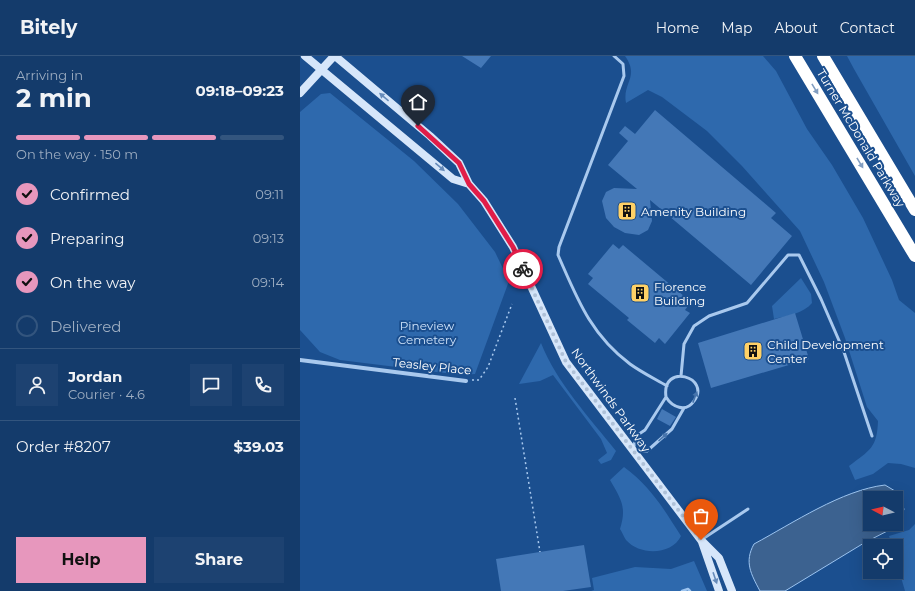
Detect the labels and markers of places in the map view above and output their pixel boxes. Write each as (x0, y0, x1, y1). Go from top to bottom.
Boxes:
pin (401, 85, 435, 126)
building icon: Amenity Building (616, 200, 638, 222)
place label: Amenity Building (641, 204, 746, 219)
place label: Florence Building (654, 279, 706, 308)
building icon: Florence Building (629, 282, 651, 304)
place label: Child Development Center (767, 337, 884, 366)
building icon: Child Development Center (742, 340, 764, 362)
pin (684, 499, 718, 540)

